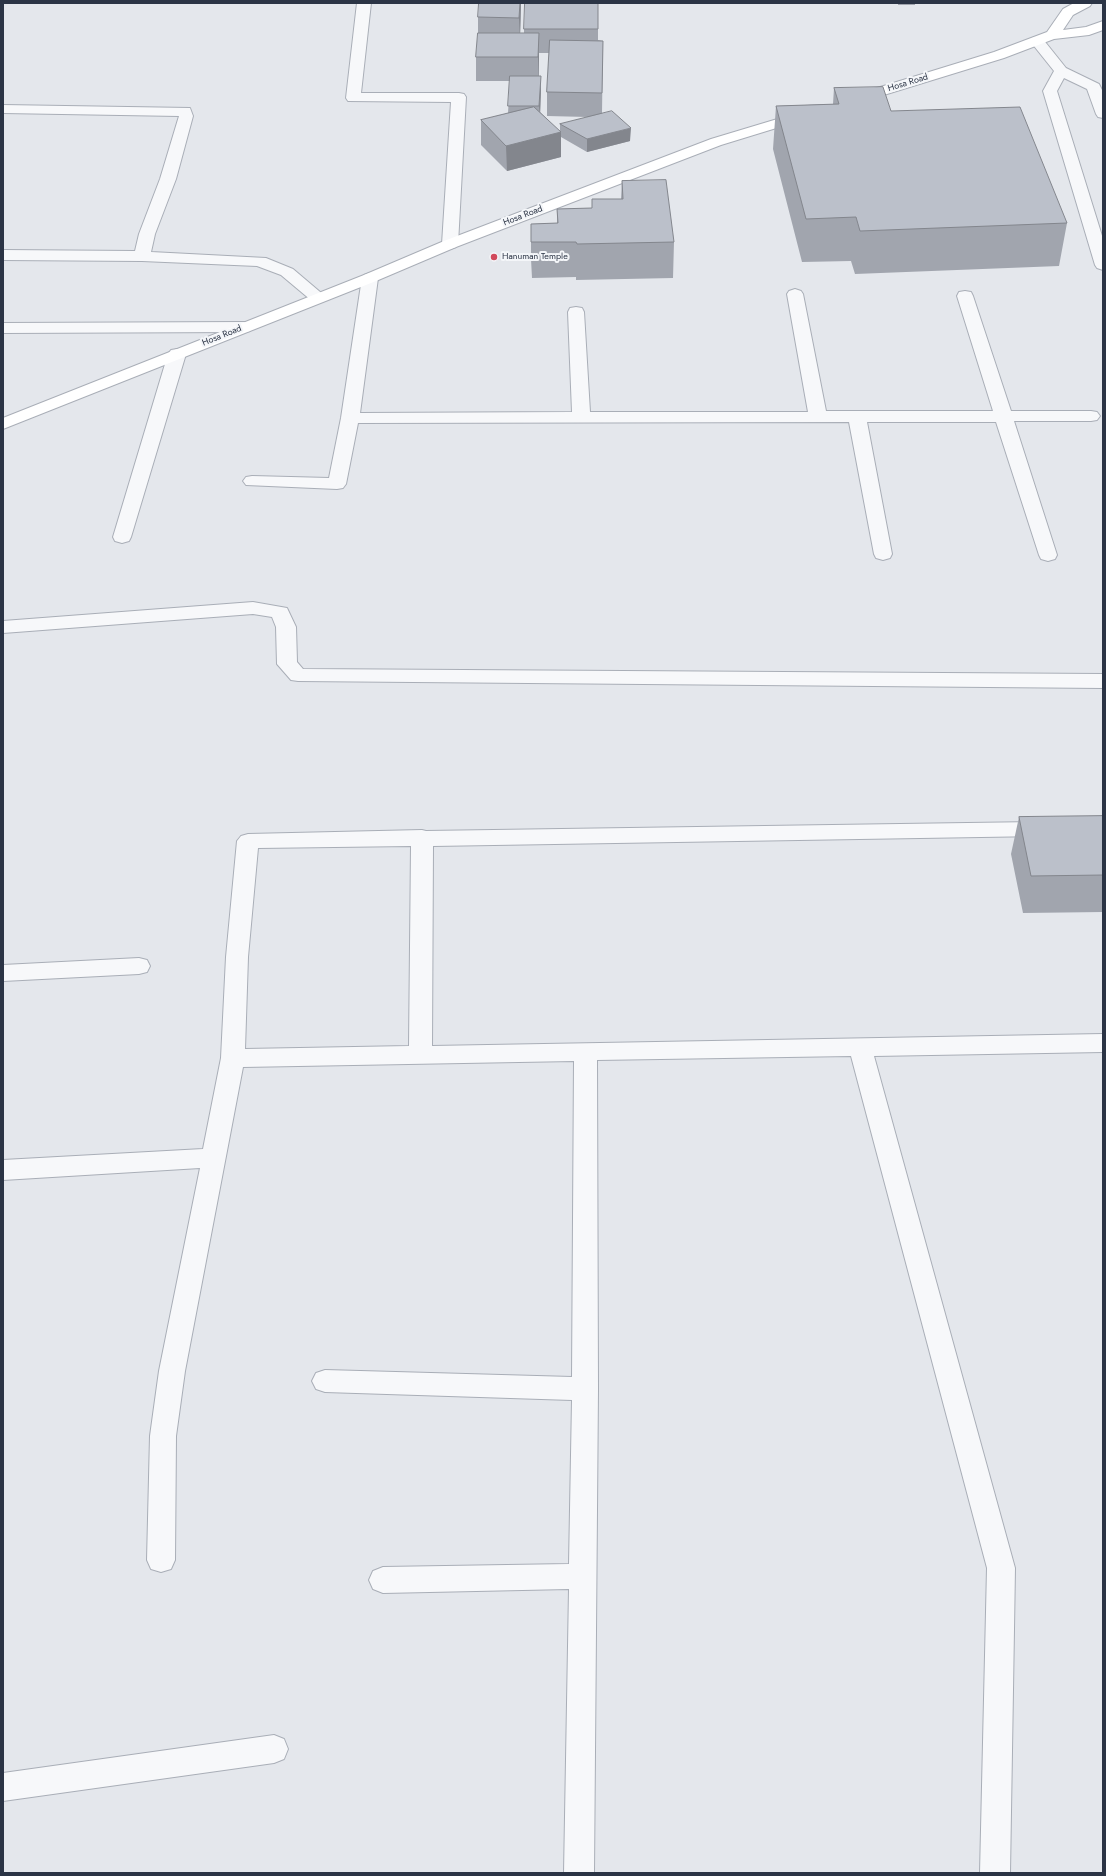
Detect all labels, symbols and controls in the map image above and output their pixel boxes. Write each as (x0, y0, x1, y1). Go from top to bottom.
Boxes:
street label: Hosa Road (887, 72, 929, 94)
street label: Hosa Road (502, 204, 544, 228)
marker: Hanuman Temple (489, 252, 499, 262)
place label: Hanuman Temple (502, 252, 568, 262)
street label: Hosa Road (201, 323, 243, 349)

